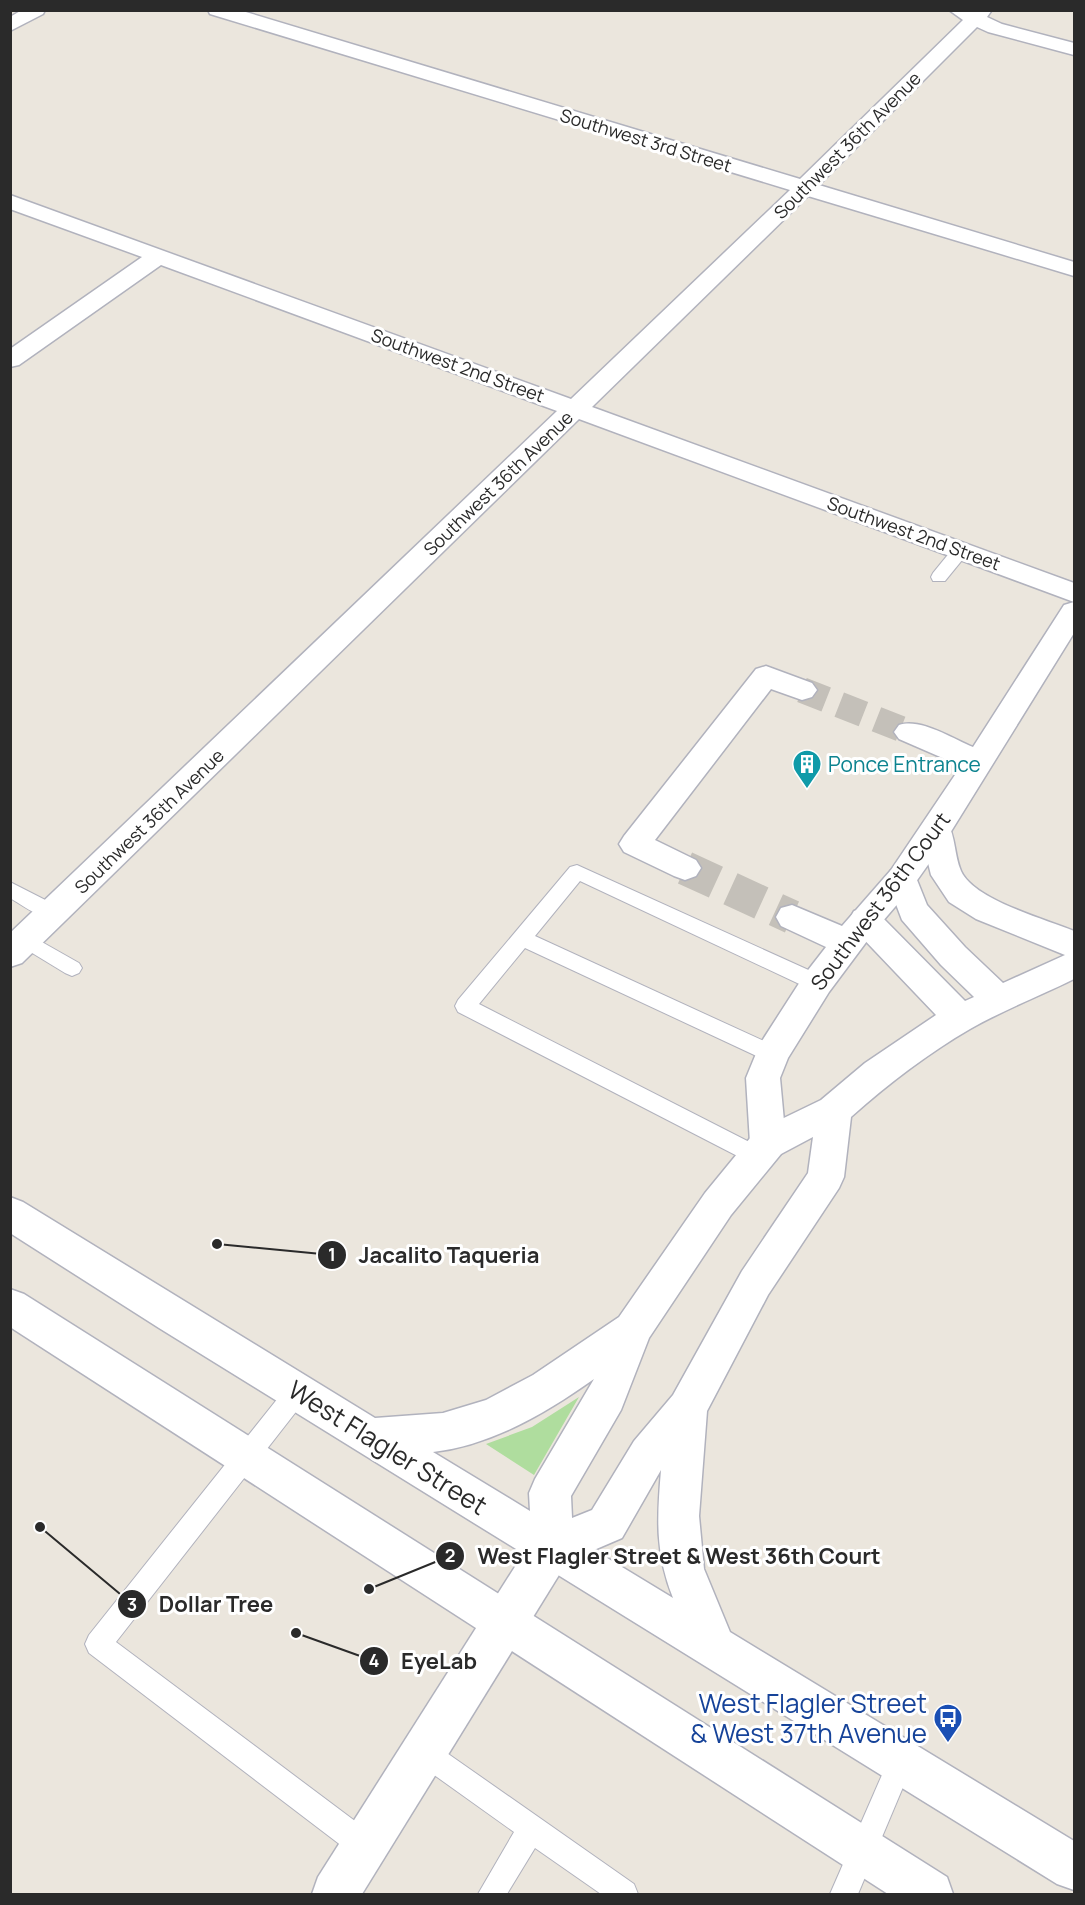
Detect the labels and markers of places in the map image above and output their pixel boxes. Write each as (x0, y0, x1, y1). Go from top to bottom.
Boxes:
building icon: Ponce Entrance (791, 748, 823, 790)
place label: Ponce Entrance (828, 750, 981, 778)
callout: Jacalito Taqueria (317, 1235, 551, 1275)
callout: West Flagler Street & West 36th Court (435, 1536, 892, 1576)
callout: Dollar Tree (117, 1584, 285, 1624)
callout: EyeLab (359, 1641, 489, 1681)
place label: West Flagler Street & West 37th Avenue (690, 1685, 927, 1751)
bus stop icon: West Flagler Street & West 37th Avenue (932, 1702, 964, 1744)

